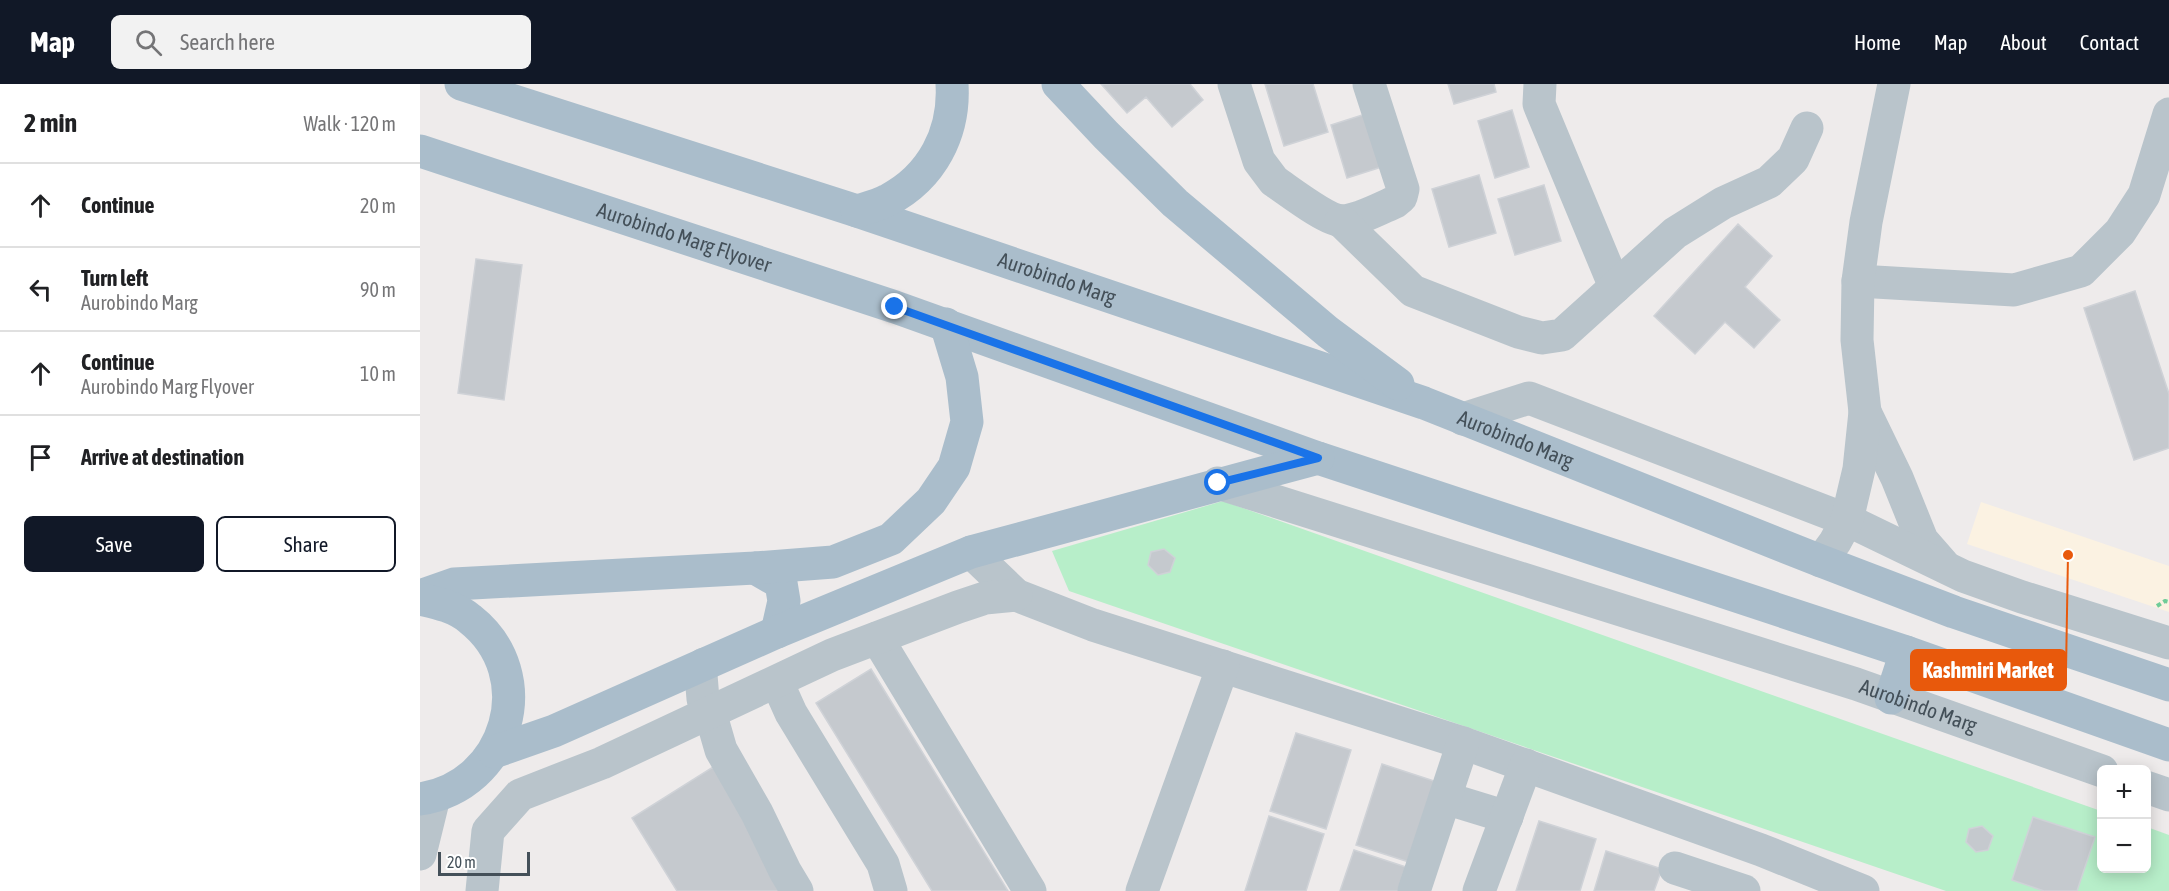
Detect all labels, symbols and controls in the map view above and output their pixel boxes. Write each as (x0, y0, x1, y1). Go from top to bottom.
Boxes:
search box (111, 15, 531, 69)
text: Map (30, 26, 75, 58)
icon: search (132, 26, 165, 59)
text: Search here (180, 29, 275, 55)
text: Home (1854, 30, 1901, 54)
text: Map (1934, 30, 1968, 54)
text: About (2001, 30, 2047, 54)
text: Contact (2080, 30, 2139, 54)
text: 2 min (24, 108, 77, 138)
text: Walk · 120 m (304, 112, 396, 135)
icon: ahead (24, 189, 57, 222)
text: Continue (81, 192, 155, 218)
text: 20 m (360, 194, 396, 217)
street label: Aurobindo Marg Flyover (594, 197, 775, 277)
street label: Aurobindo Marg (995, 247, 1119, 309)
text: Turn left (81, 265, 148, 291)
icon: left (24, 273, 57, 306)
text: 90 m (360, 278, 396, 301)
text: Aurobindo Marg (81, 291, 198, 314)
route end (881, 293, 907, 319)
text: Continue (81, 349, 155, 375)
icon: ahead (24, 357, 57, 390)
text: 10 m (360, 362, 396, 385)
text: Aurobindo Marg Flyover (81, 375, 254, 398)
street label: Aurobindo Marg (1454, 405, 1577, 472)
icon: arrive (24, 441, 57, 474)
text: Arrive at destination (81, 444, 244, 470)
route start (1204, 469, 1230, 495)
button: Save (24, 516, 204, 572)
button: Share (216, 516, 396, 572)
callout: Kashmiri Market (1911, 650, 2066, 690)
text: Kashmiri Market (1922, 657, 2054, 683)
street label: Aurobindo Marg (1857, 673, 1980, 737)
map controls (2097, 765, 2151, 873)
button: + (2097, 765, 2151, 819)
button: − (2097, 819, 2151, 873)
scale bar (438, 849, 530, 876)
text: 20 m (447, 853, 476, 871)

